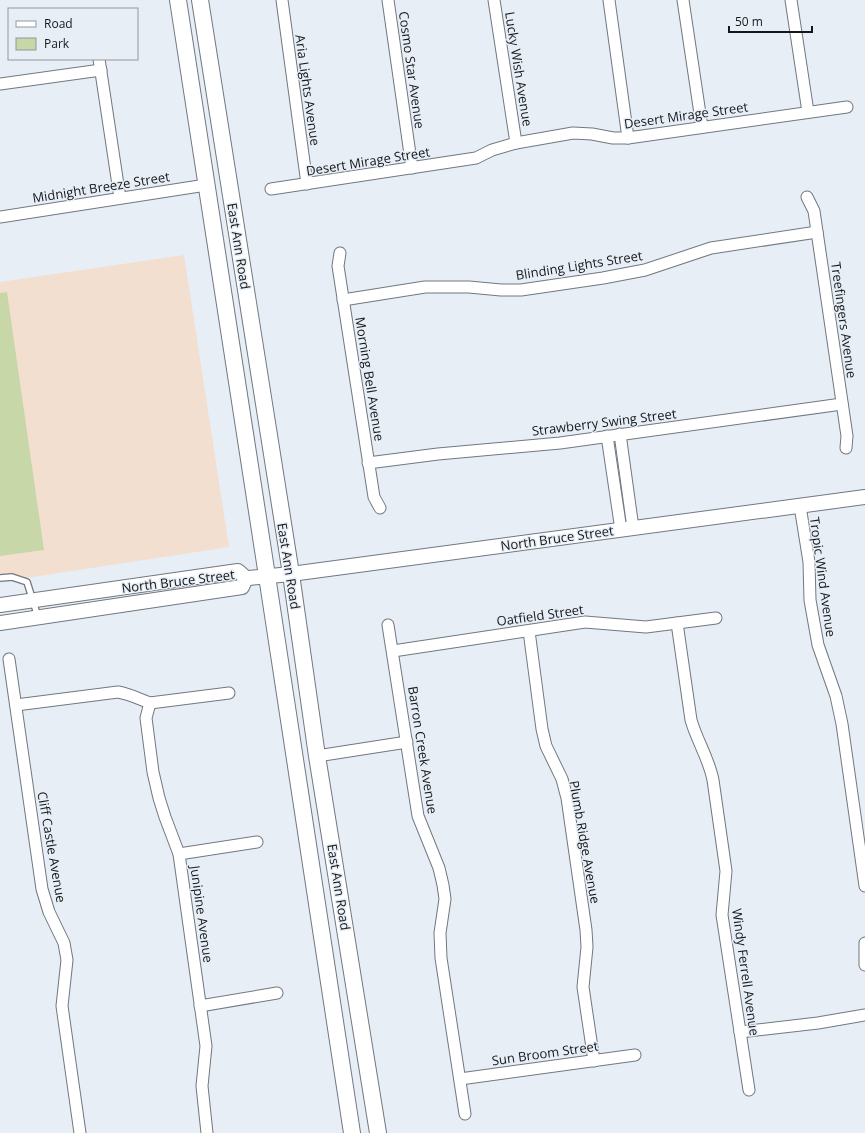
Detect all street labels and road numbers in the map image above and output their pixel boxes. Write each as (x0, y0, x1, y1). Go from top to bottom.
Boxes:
street label: Cosmo Star Avenue (395, 10, 429, 130)
street label: Lucky Wish Avenue (501, 10, 537, 128)
street label: Aria Lights Avenue (291, 33, 325, 147)
street label: Desert Mirage Street (623, 97, 750, 133)
street label: Desert Mirage Street (305, 142, 432, 180)
street label: Midnight Breeze Street (31, 167, 171, 207)
street label: East Ann Road (223, 202, 255, 290)
street label: Blinding Lights Street (514, 246, 644, 284)
street label: Treefingers Avenue (827, 261, 861, 379)
street label: Morning Bell Avenue (351, 316, 389, 442)
street label: Strawberry Swing Street (531, 404, 678, 440)
street label: Tropic Wind Avenue (806, 516, 840, 638)
street label: North Bruce Street (499, 521, 615, 555)
street label: East Ann Road (273, 522, 305, 610)
street label: North Bruce Street (120, 565, 236, 597)
street label: Oatfield Street (495, 600, 585, 630)
street label: Barron Creek Avenue (404, 685, 442, 815)
street label: Plumb Ridge Avenue (565, 779, 605, 905)
street label: Cliff Castle Avenue (33, 790, 71, 904)
street label: East Ann Road (323, 843, 355, 931)
street label: Junipine Avenue (186, 862, 218, 964)
street label: Windy Ferrell Avenue (728, 907, 764, 1037)
street label: Sun Broom Street (491, 1037, 600, 1069)

